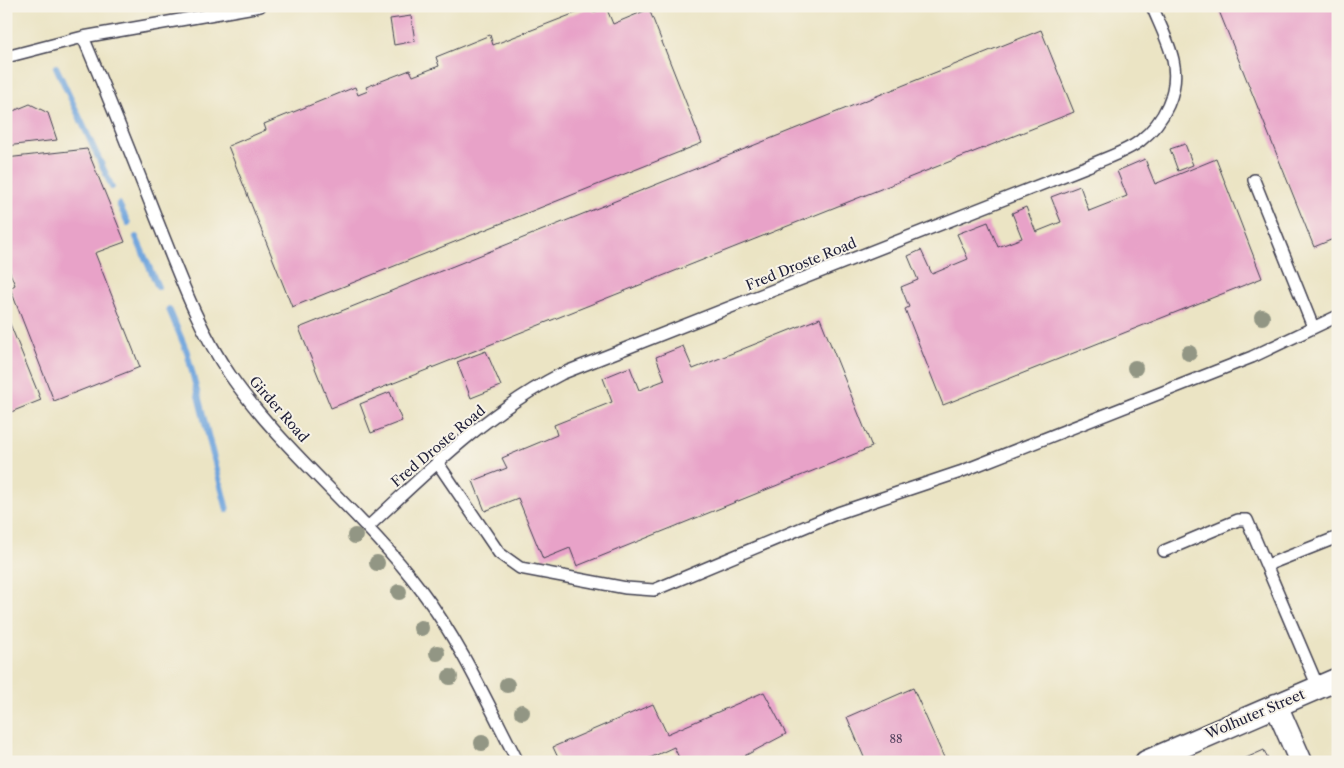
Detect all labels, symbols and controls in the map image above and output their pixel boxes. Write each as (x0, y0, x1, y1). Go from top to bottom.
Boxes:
street label: Fred Droste Road (743, 233, 859, 294)
street label: Girder Road (245, 372, 313, 446)
street label: Fred Droste Road (387, 401, 489, 491)
street label: Wolhuter Street (1202, 685, 1307, 743)
house number: 88 (889, 732, 903, 746)

